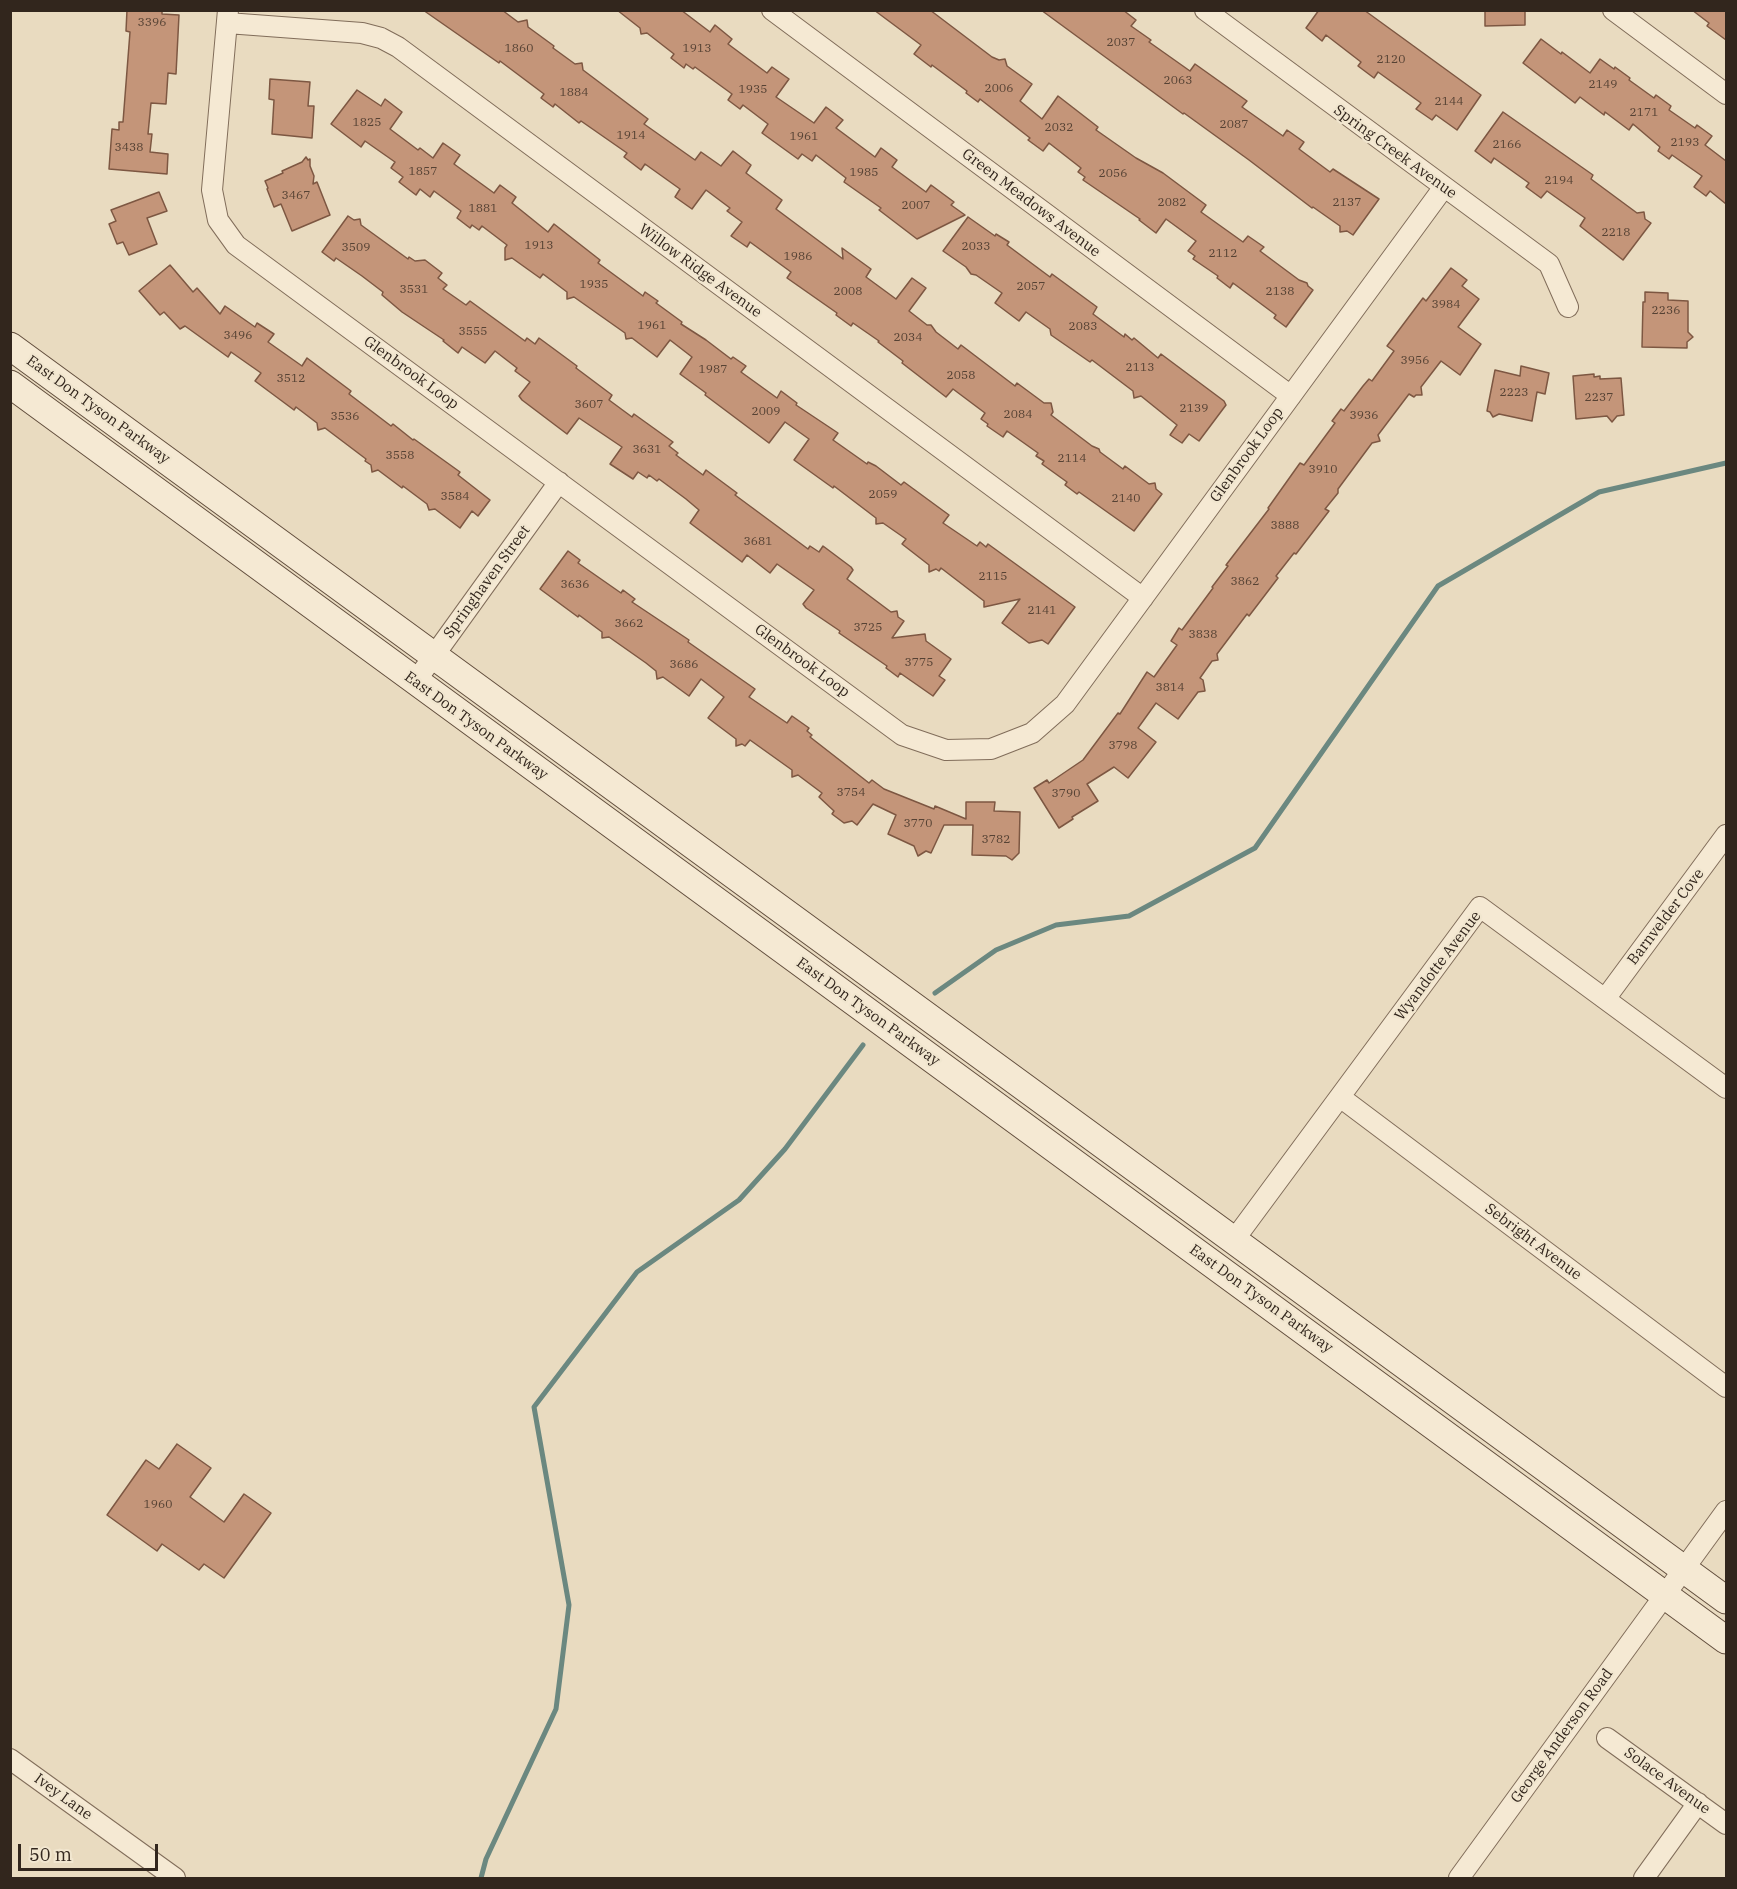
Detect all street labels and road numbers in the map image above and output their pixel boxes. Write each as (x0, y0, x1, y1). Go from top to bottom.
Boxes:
street label: Spring Creek Avenue (1330, 101, 1460, 203)
street label: Green Meadows Avenue (958, 145, 1104, 261)
street label: Willow Ridge Avenue (635, 220, 765, 322)
street label: Glenbrook Loop (360, 332, 462, 414)
street label: East Don Tyson Parkway (23, 352, 173, 468)
street label: Glenbrook Loop (1206, 404, 1288, 506)
street label: Springhaven Street (440, 522, 534, 642)
street label: Glenbrook Loop (751, 620, 853, 702)
street label: East Don Tyson Parkway (401, 668, 551, 784)
street label: Barnvelder Cove (1624, 865, 1708, 969)
street label: Wyandotte Avenue (1391, 908, 1485, 1024)
street label: East Don Tyson Parkway (793, 954, 943, 1070)
street label: Sebright Avenue (1481, 1200, 1585, 1284)
street label: East Don Tyson Parkway (1186, 1241, 1336, 1357)
street label: George Anderson Road (1507, 1665, 1617, 1807)
street label: Solace Avenue (1621, 1744, 1713, 1818)
street label: Ivey Lane (31, 1770, 95, 1824)

